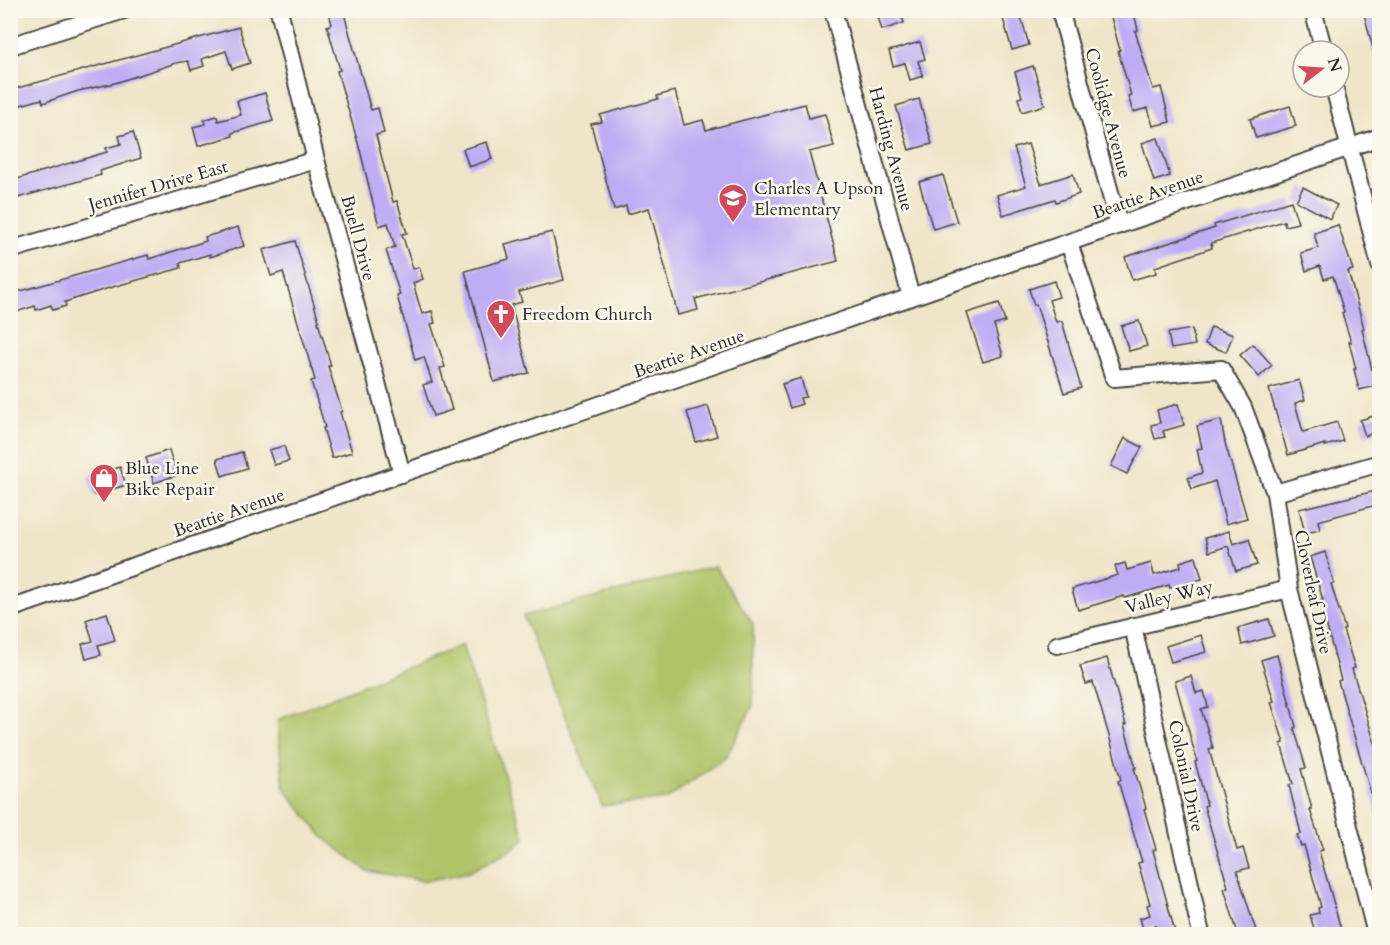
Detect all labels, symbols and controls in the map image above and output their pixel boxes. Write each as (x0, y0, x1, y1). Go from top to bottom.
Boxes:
north arrow (1291, 39, 1351, 99)
street label: Coolidge Avenue (1079, 45, 1137, 181)
text: N (1322, 55, 1347, 75)
street label: Harding Avenue (862, 84, 920, 214)
street label: Jennifer Drive East (83, 154, 231, 219)
street label: Beattie Avenue (1089, 164, 1207, 226)
place label: Charles A Upson Elementary (754, 176, 884, 222)
school or university icon: Charles A Upson Elementary (717, 182, 749, 224)
street label: Buell Drive (335, 192, 381, 284)
church icon: Freedom Church (485, 298, 517, 340)
place label: Freedom Church (522, 302, 653, 327)
street label: Beattie Avenue (630, 323, 748, 385)
place label: Blue Line Bike Repair (125, 456, 215, 502)
shop icon: Blue Line Bike Repair (88, 462, 120, 504)
street label: Beattie Avenue (170, 482, 288, 544)
street label: Cloverleaf Drive (1288, 528, 1338, 656)
street label: Valley Way (1122, 574, 1216, 620)
street label: Colonial Drive (1162, 718, 1210, 834)

